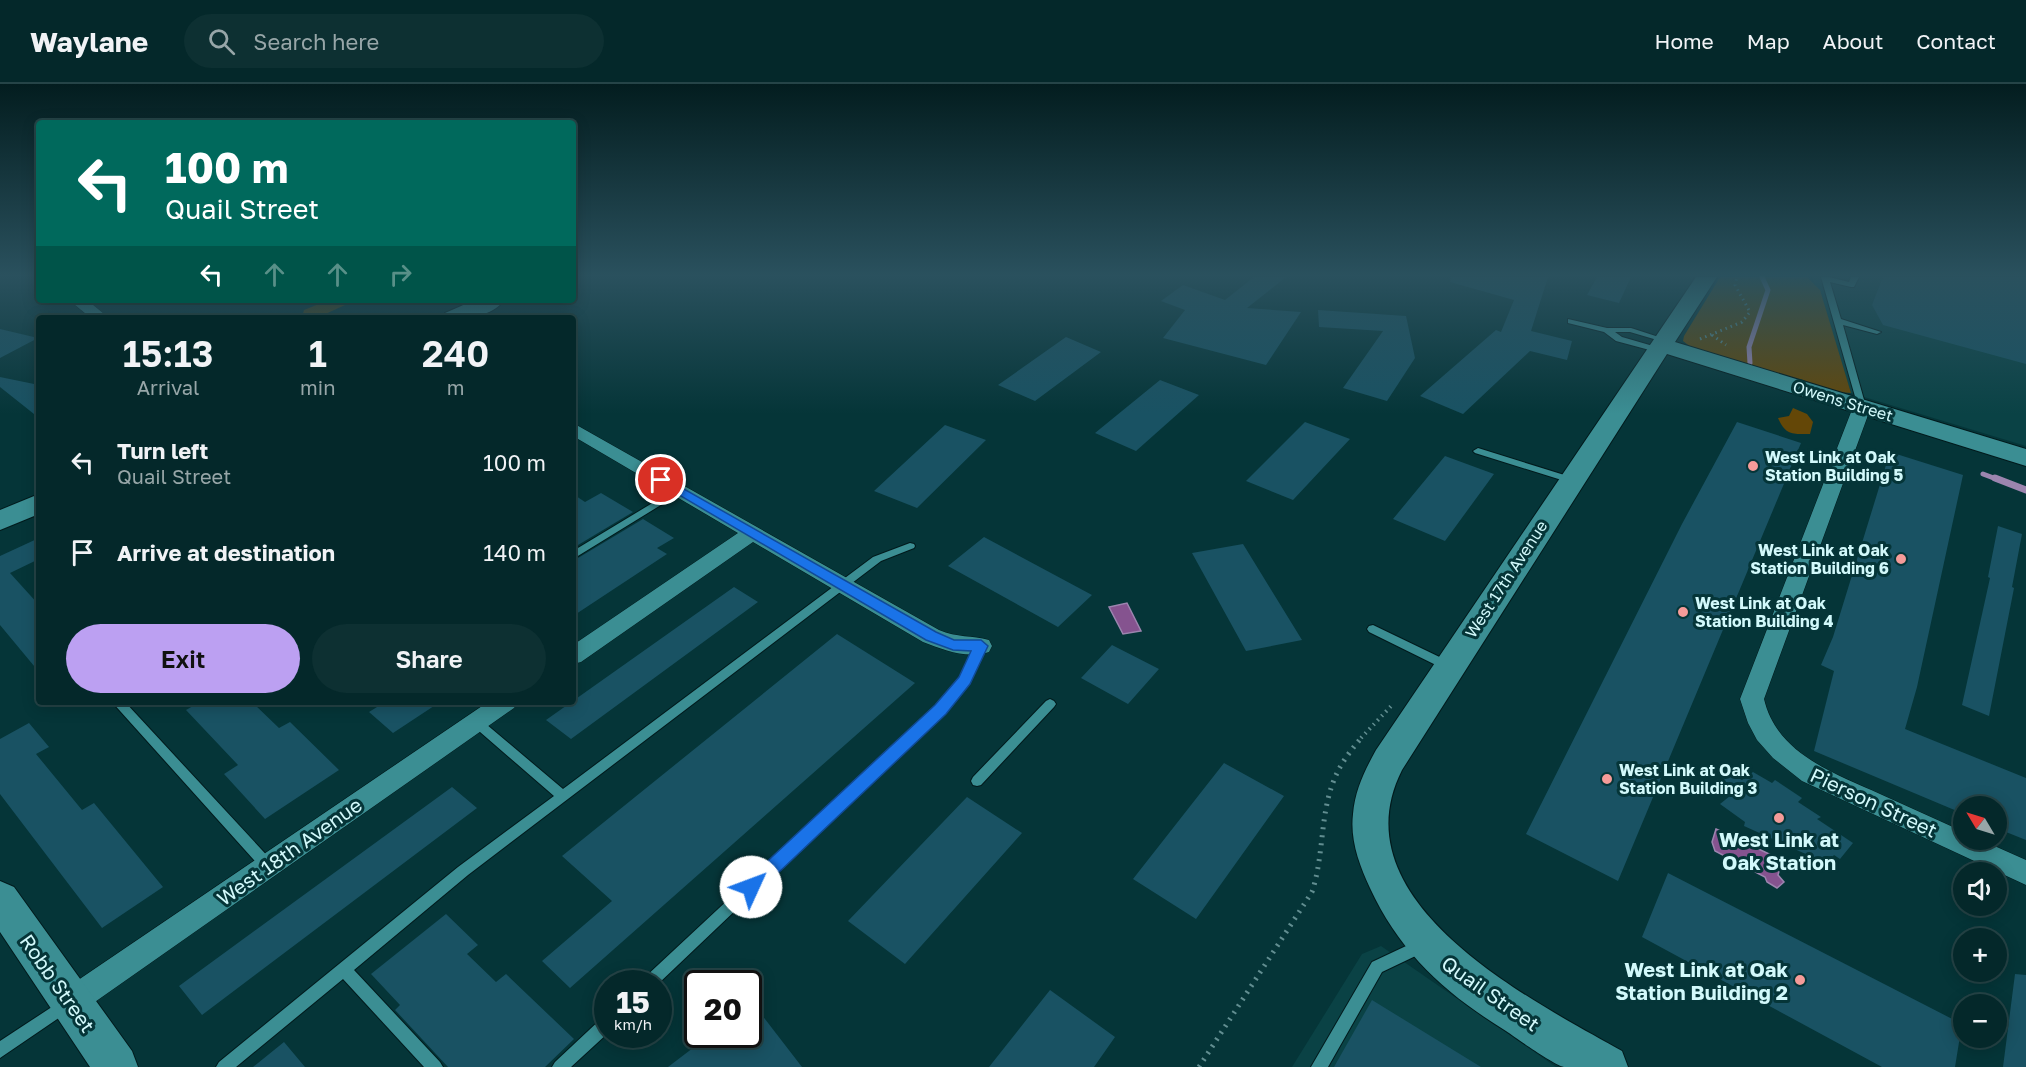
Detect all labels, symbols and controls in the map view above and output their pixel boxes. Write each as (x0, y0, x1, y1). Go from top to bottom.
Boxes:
search box (184, 14, 604, 68)
text: Waylane (30, 25, 148, 58)
icon: search (205, 25, 238, 58)
text: Search here (253, 28, 379, 55)
text: Home (1654, 28, 1714, 54)
text: Map (1747, 28, 1790, 54)
text: About (1823, 28, 1883, 54)
text: Contact (1916, 28, 1996, 54)
text: 100 m (165, 142, 288, 192)
icon: left (66, 144, 144, 222)
text: Quail Street (165, 193, 319, 225)
icon: left (195, 258, 228, 291)
icon: ahead (258, 258, 291, 291)
icon: ahead (321, 258, 354, 291)
icon: right (384, 258, 417, 291)
text: 15:13 (123, 332, 213, 375)
text: 1 (309, 332, 327, 375)
text: 240 (422, 332, 489, 375)
text: Arrival (137, 375, 199, 399)
text: min (300, 375, 335, 399)
text: m (447, 375, 465, 399)
street label: Owens Street (1791, 376, 1895, 426)
text: Turn left (117, 437, 208, 464)
icon: left (66, 446, 99, 479)
place label: West Link at Oak Station Building 5 (1765, 447, 1904, 485)
text: 100 m (483, 449, 546, 476)
pin (635, 454, 686, 505)
marker: West Link at Oak Station Building 5 (1746, 459, 1760, 473)
icon: arrive (644, 463, 677, 496)
text: Quail Street (117, 464, 231, 488)
street label: West 17th Avenue (1461, 517, 1551, 641)
icon: arrive (66, 536, 99, 569)
text: Arrive at destination (117, 539, 335, 566)
text: 140 m (483, 539, 546, 566)
place label: West Link at Oak Station Building 6 (1750, 540, 1890, 578)
marker: West Link at Oak Station Building 6 (1894, 552, 1908, 566)
place label: West Link at Oak Station Building 4 (1695, 593, 1834, 631)
marker: West Link at Oak Station Building 4 (1676, 605, 1690, 619)
button: Exit (66, 624, 300, 693)
button: Share (312, 624, 546, 693)
place label: West Link at Oak Station Building 3 (1619, 760, 1758, 798)
street label: Pierson Street (1807, 762, 1941, 842)
marker: West Link at Oak Station Building 3 (1600, 772, 1614, 786)
street label: West 18th Avenue (212, 792, 366, 910)
north arrow (1953, 796, 2007, 850)
map controls (1953, 796, 2007, 1048)
marker: West Link at Oak Station (1772, 811, 1786, 825)
place label: West Link at Oak Station (1719, 827, 1839, 874)
position arrow (719, 855, 783, 919)
button: sound (1953, 862, 2007, 916)
button: + (1953, 928, 2007, 982)
street label: Robb Street (15, 929, 101, 1037)
street label: Quail Street (1437, 950, 1545, 1036)
place label: West Link at Oak Station Building 2 (1615, 957, 1788, 1004)
speed limit sign: 20 (684, 970, 762, 1048)
marker: West Link at Oak Station Building 2 (1793, 973, 1807, 987)
text: 15 (616, 984, 650, 1020)
button: − (1953, 994, 2007, 1048)
text: km/h (614, 1015, 652, 1033)

